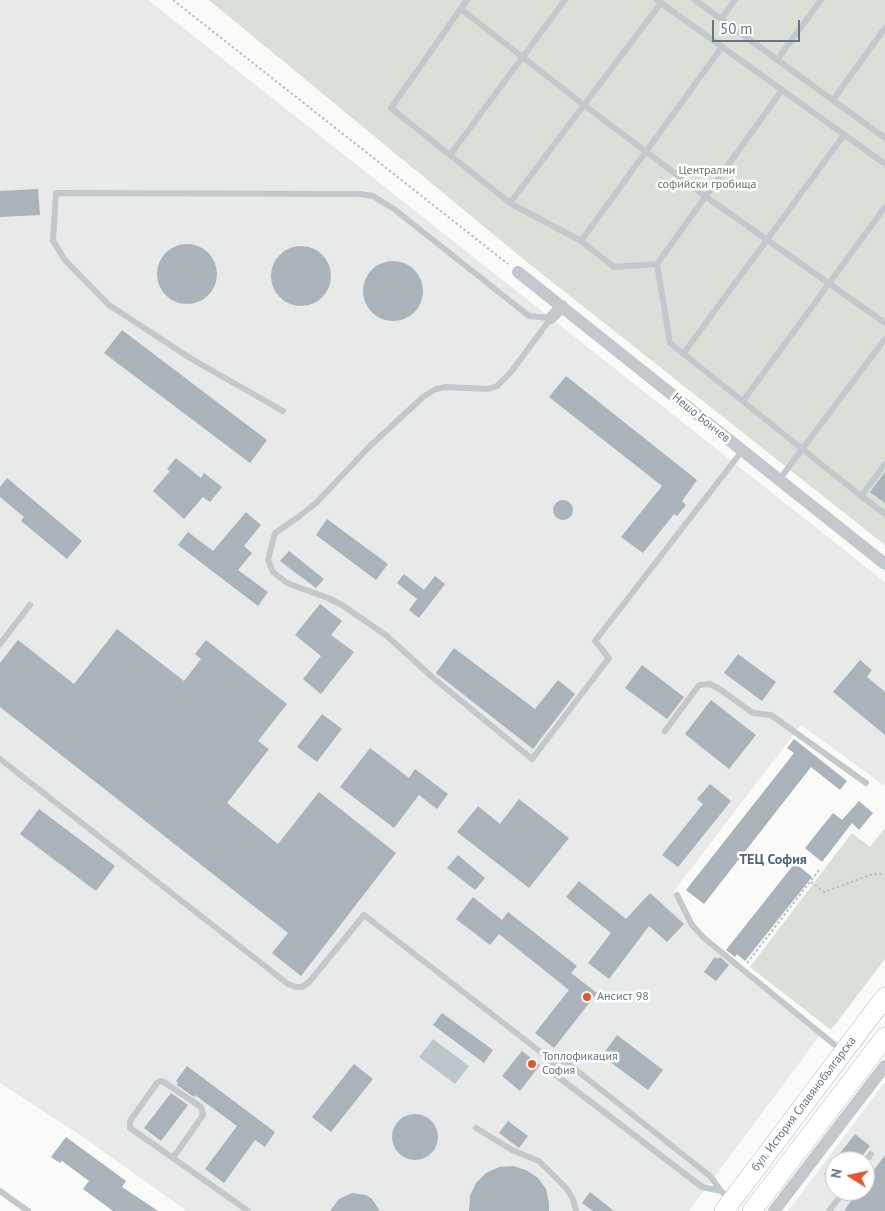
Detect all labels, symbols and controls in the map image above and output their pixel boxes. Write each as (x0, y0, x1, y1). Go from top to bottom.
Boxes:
scale bar (715, 10, 802, 42)
text: 50 m (720, 19, 753, 38)
park label: Централни софийски гробища (657, 164, 757, 192)
street label: Нешо Бончев (669, 390, 733, 446)
district label: ТЕЦ София (739, 852, 807, 868)
place label: Ансист 98 (597, 990, 649, 1004)
marker: Ансист 98 (581, 991, 593, 1003)
street label: бул. История Славянобългарска (749, 1034, 859, 1174)
place label: Топлофикация София (542, 1050, 618, 1078)
marker: Топлофикация София (526, 1058, 538, 1070)
north arrow (825, 1151, 875, 1201)
text: N (827, 1167, 846, 1180)

